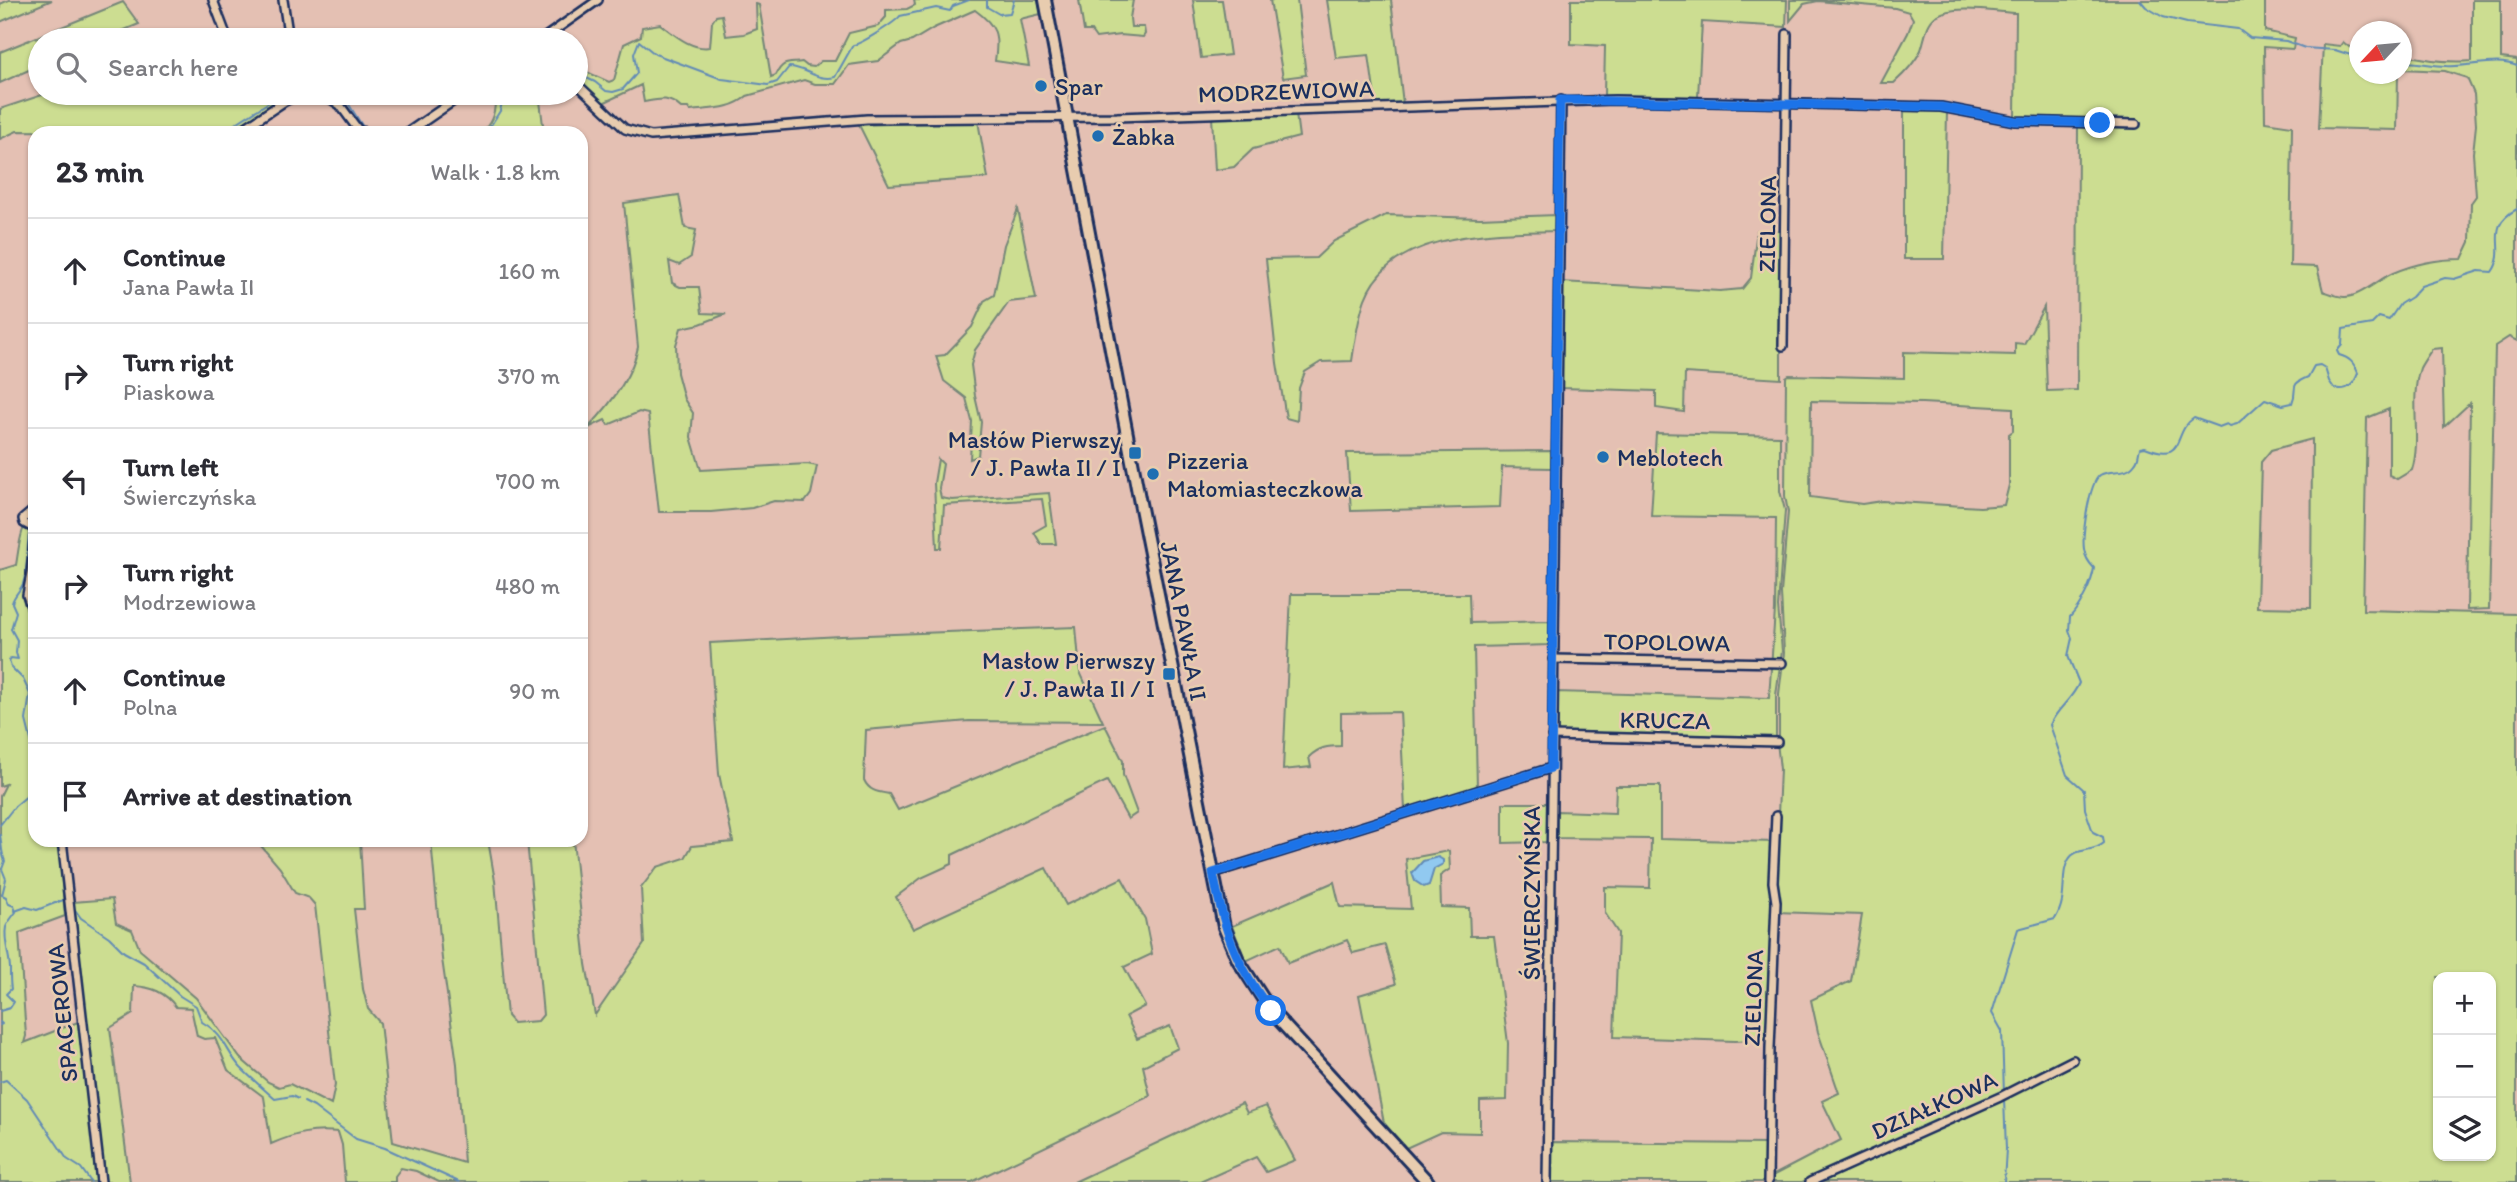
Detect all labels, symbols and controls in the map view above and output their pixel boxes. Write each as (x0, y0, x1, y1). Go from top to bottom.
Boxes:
north arrow (2349, 21, 2412, 84)
search box (28, 28, 588, 105)
icon: search (52, 48, 90, 86)
text: Search here (108, 51, 238, 83)
place label: Spar (1055, 72, 1103, 101)
street label: MODRZEWIOWA (1198, 73, 1374, 109)
marker: Spar (1033, 78, 1049, 94)
route end (2084, 107, 2115, 138)
place label: Żabka (1112, 122, 1175, 151)
marker: Żabka (1090, 128, 1106, 144)
text: 23 min (56, 153, 144, 190)
text: Walk · 1.8 km (431, 158, 560, 186)
street label: ZIELONA (1752, 175, 1782, 273)
text: Continue (123, 241, 226, 273)
icon: ahead (56, 252, 94, 290)
text: 160 m (498, 257, 560, 285)
text: Jana Pawła II (123, 273, 254, 301)
text: Turn right (123, 346, 234, 378)
icon: right (56, 357, 94, 395)
text: 370 m (497, 362, 560, 390)
text: Piaskowa (123, 378, 215, 406)
place label: Masłów Pierwszy / J. Pawła II / I (948, 425, 1121, 482)
place label: Meblotech (1617, 443, 1723, 472)
marker: Masłów Pierwszy / J. Pawła II / I (1127, 445, 1143, 461)
place label: Pizzeria Małomiasteczkowa (1167, 446, 1363, 503)
marker: Meblotech (1595, 449, 1611, 465)
text: Turn left (123, 451, 219, 483)
icon: left (56, 462, 94, 500)
marker: Pizzeria Małomiasteczkowa (1145, 466, 1161, 482)
text: 700 m (496, 467, 560, 495)
text: Świerczyńska (123, 483, 257, 511)
street label: JANA PAWŁA II (1154, 539, 1214, 703)
text: Turn right (123, 556, 234, 588)
icon: right (56, 567, 94, 605)
text: 480 m (495, 572, 560, 600)
text: Modrzewiowa (123, 588, 256, 616)
street label: TOPOLOWA (1603, 626, 1731, 658)
place label: Masłow Pierwszy / J. Pawła II / I (982, 646, 1155, 703)
text: Continue (123, 661, 226, 693)
marker: Masłow Pierwszy / J. Pawła II / I (1161, 666, 1177, 682)
icon: ahead (56, 672, 94, 710)
text: 90 m (509, 677, 560, 705)
text: Polna (123, 693, 177, 721)
street label: KRUCZA (1619, 705, 1711, 735)
icon: arrive (56, 777, 94, 815)
text: Arrive at destination (123, 780, 352, 812)
street label: ŚWIERCZYŃSKA (1517, 806, 1546, 980)
street label: SPACEROWA (40, 942, 84, 1084)
street label: ZIELONA (1737, 949, 1769, 1047)
map controls (2433, 972, 2496, 1161)
button: + (2433, 972, 2496, 1035)
route start (1255, 995, 1286, 1026)
button: − (2433, 1035, 2496, 1098)
street label: DZIAŁKOWA (1867, 1064, 2001, 1146)
button: layers (2433, 1098, 2496, 1161)

